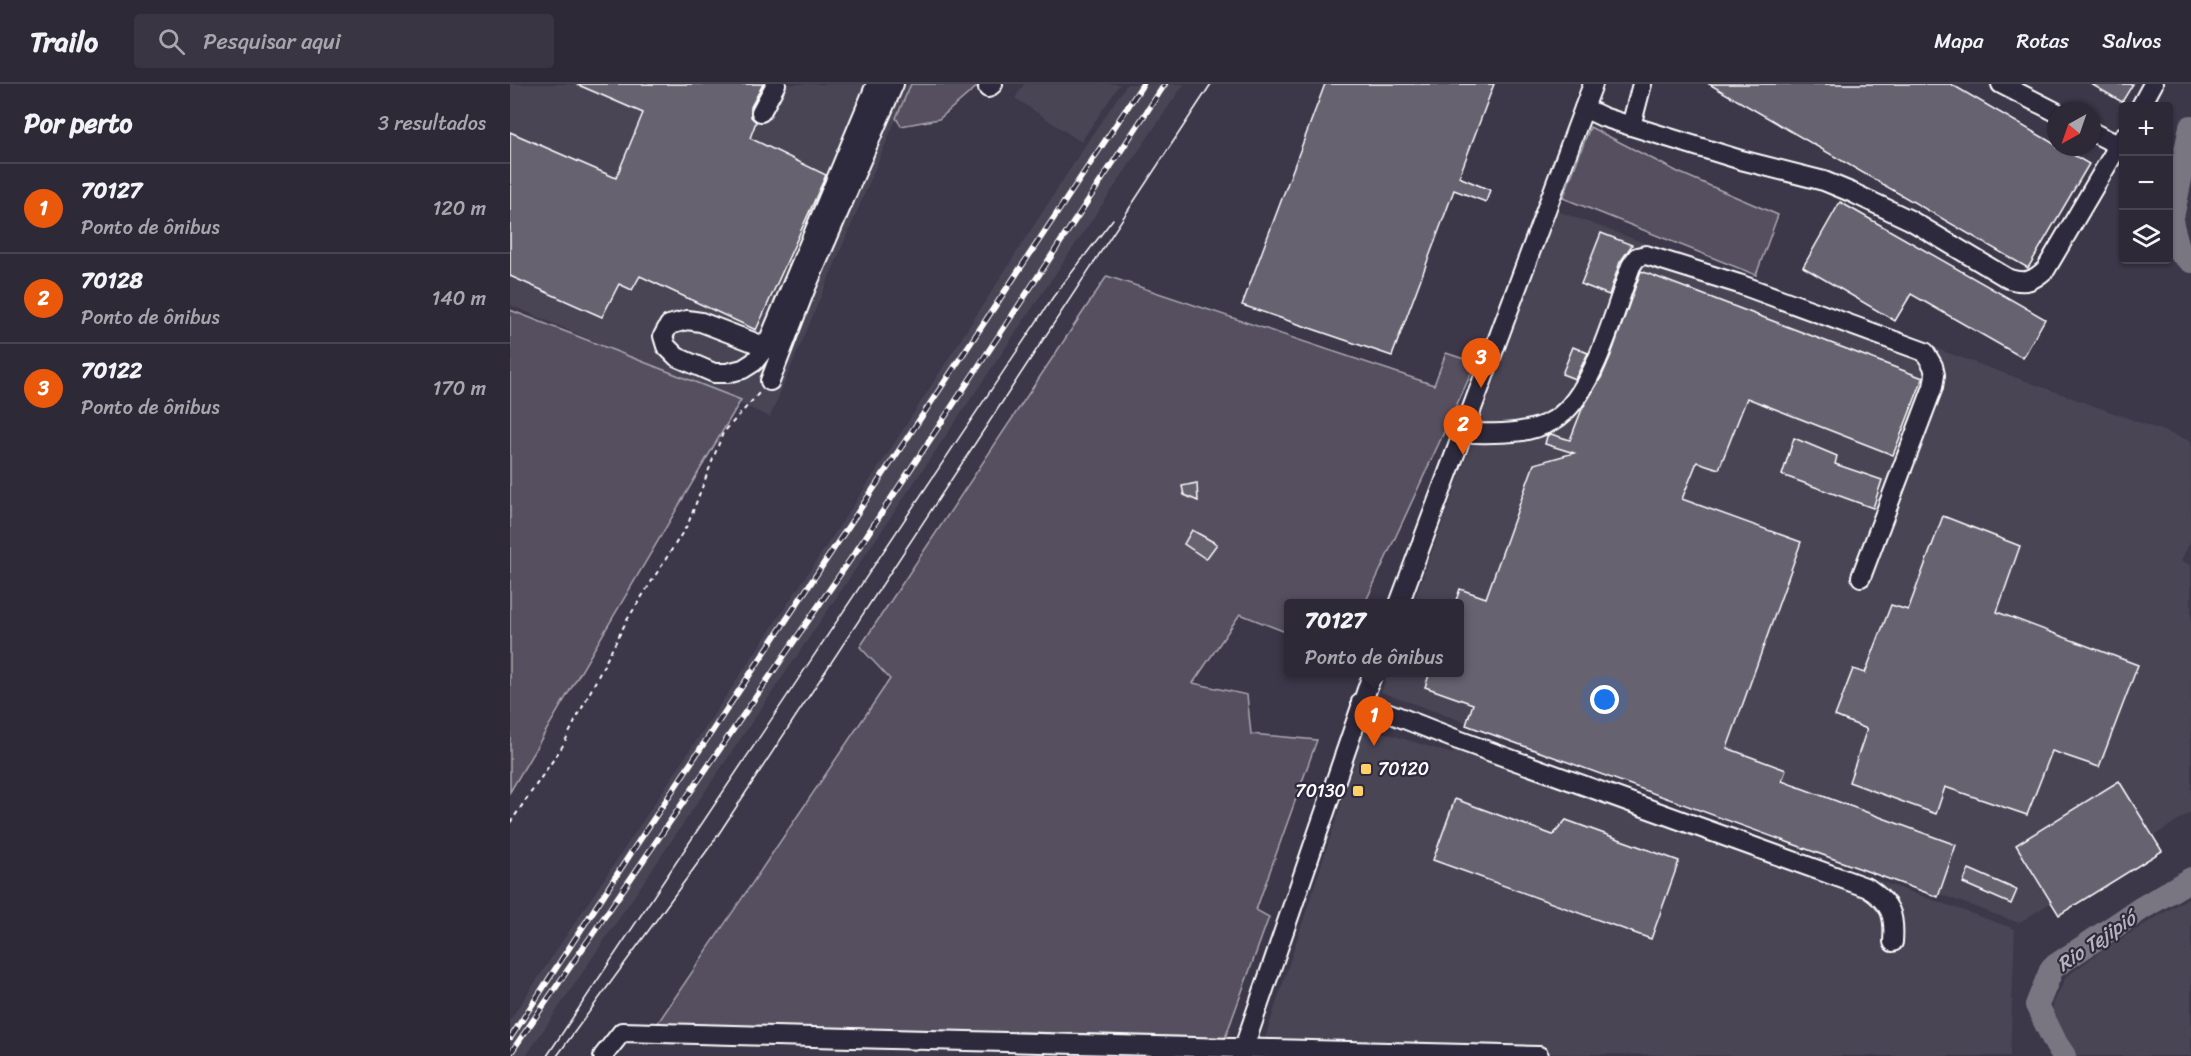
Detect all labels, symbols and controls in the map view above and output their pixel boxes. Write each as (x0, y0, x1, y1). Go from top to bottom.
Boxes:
search box (134, 14, 554, 68)
text: Trailo (30, 17, 98, 66)
text: Pesquisar aqui (203, 22, 341, 61)
text: Mapa (1934, 22, 1983, 60)
text: Rotas (2016, 22, 2069, 60)
text: Salvos (2102, 22, 2161, 60)
icon: search (155, 25, 188, 58)
text: Por perto (24, 100, 132, 146)
north arrow (2047, 102, 2101, 156)
map controls (2119, 102, 2173, 264)
button: + (2119, 102, 2173, 156)
text: 3 resultados (378, 106, 486, 141)
button: − (2119, 156, 2173, 210)
text: 70127 (81, 171, 142, 210)
text: 1 (39, 191, 48, 226)
text: 120 m (433, 191, 486, 226)
text: Ponto de ônibus (81, 210, 220, 245)
button: layers (2119, 210, 2173, 264)
text: 70128 (81, 261, 143, 300)
text: 2 (38, 281, 49, 316)
text: 140 m (432, 281, 486, 316)
text: Ponto de ônibus (81, 300, 220, 335)
pin: 3 (1462, 338, 1500, 388)
text: 70122 (81, 351, 142, 390)
text: 3 (38, 371, 49, 406)
text: 170 m (433, 371, 486, 406)
text: Ponto de ônibus (81, 390, 220, 425)
pin: 2 (1444, 406, 1482, 455)
popup (1284, 599, 1464, 677)
text: 70127 (1305, 601, 1366, 640)
text: Ponto de ônibus (1305, 640, 1443, 675)
your location (1590, 685, 1619, 714)
pin: 1 (1354, 696, 1394, 746)
place label: 70120 (1378, 753, 1429, 785)
marker: 70120 (1359, 762, 1373, 776)
place label: 70130 (1295, 775, 1346, 807)
marker: 70130 (1351, 784, 1365, 798)
water label: Rio Tejipió (2049, 900, 2146, 981)

